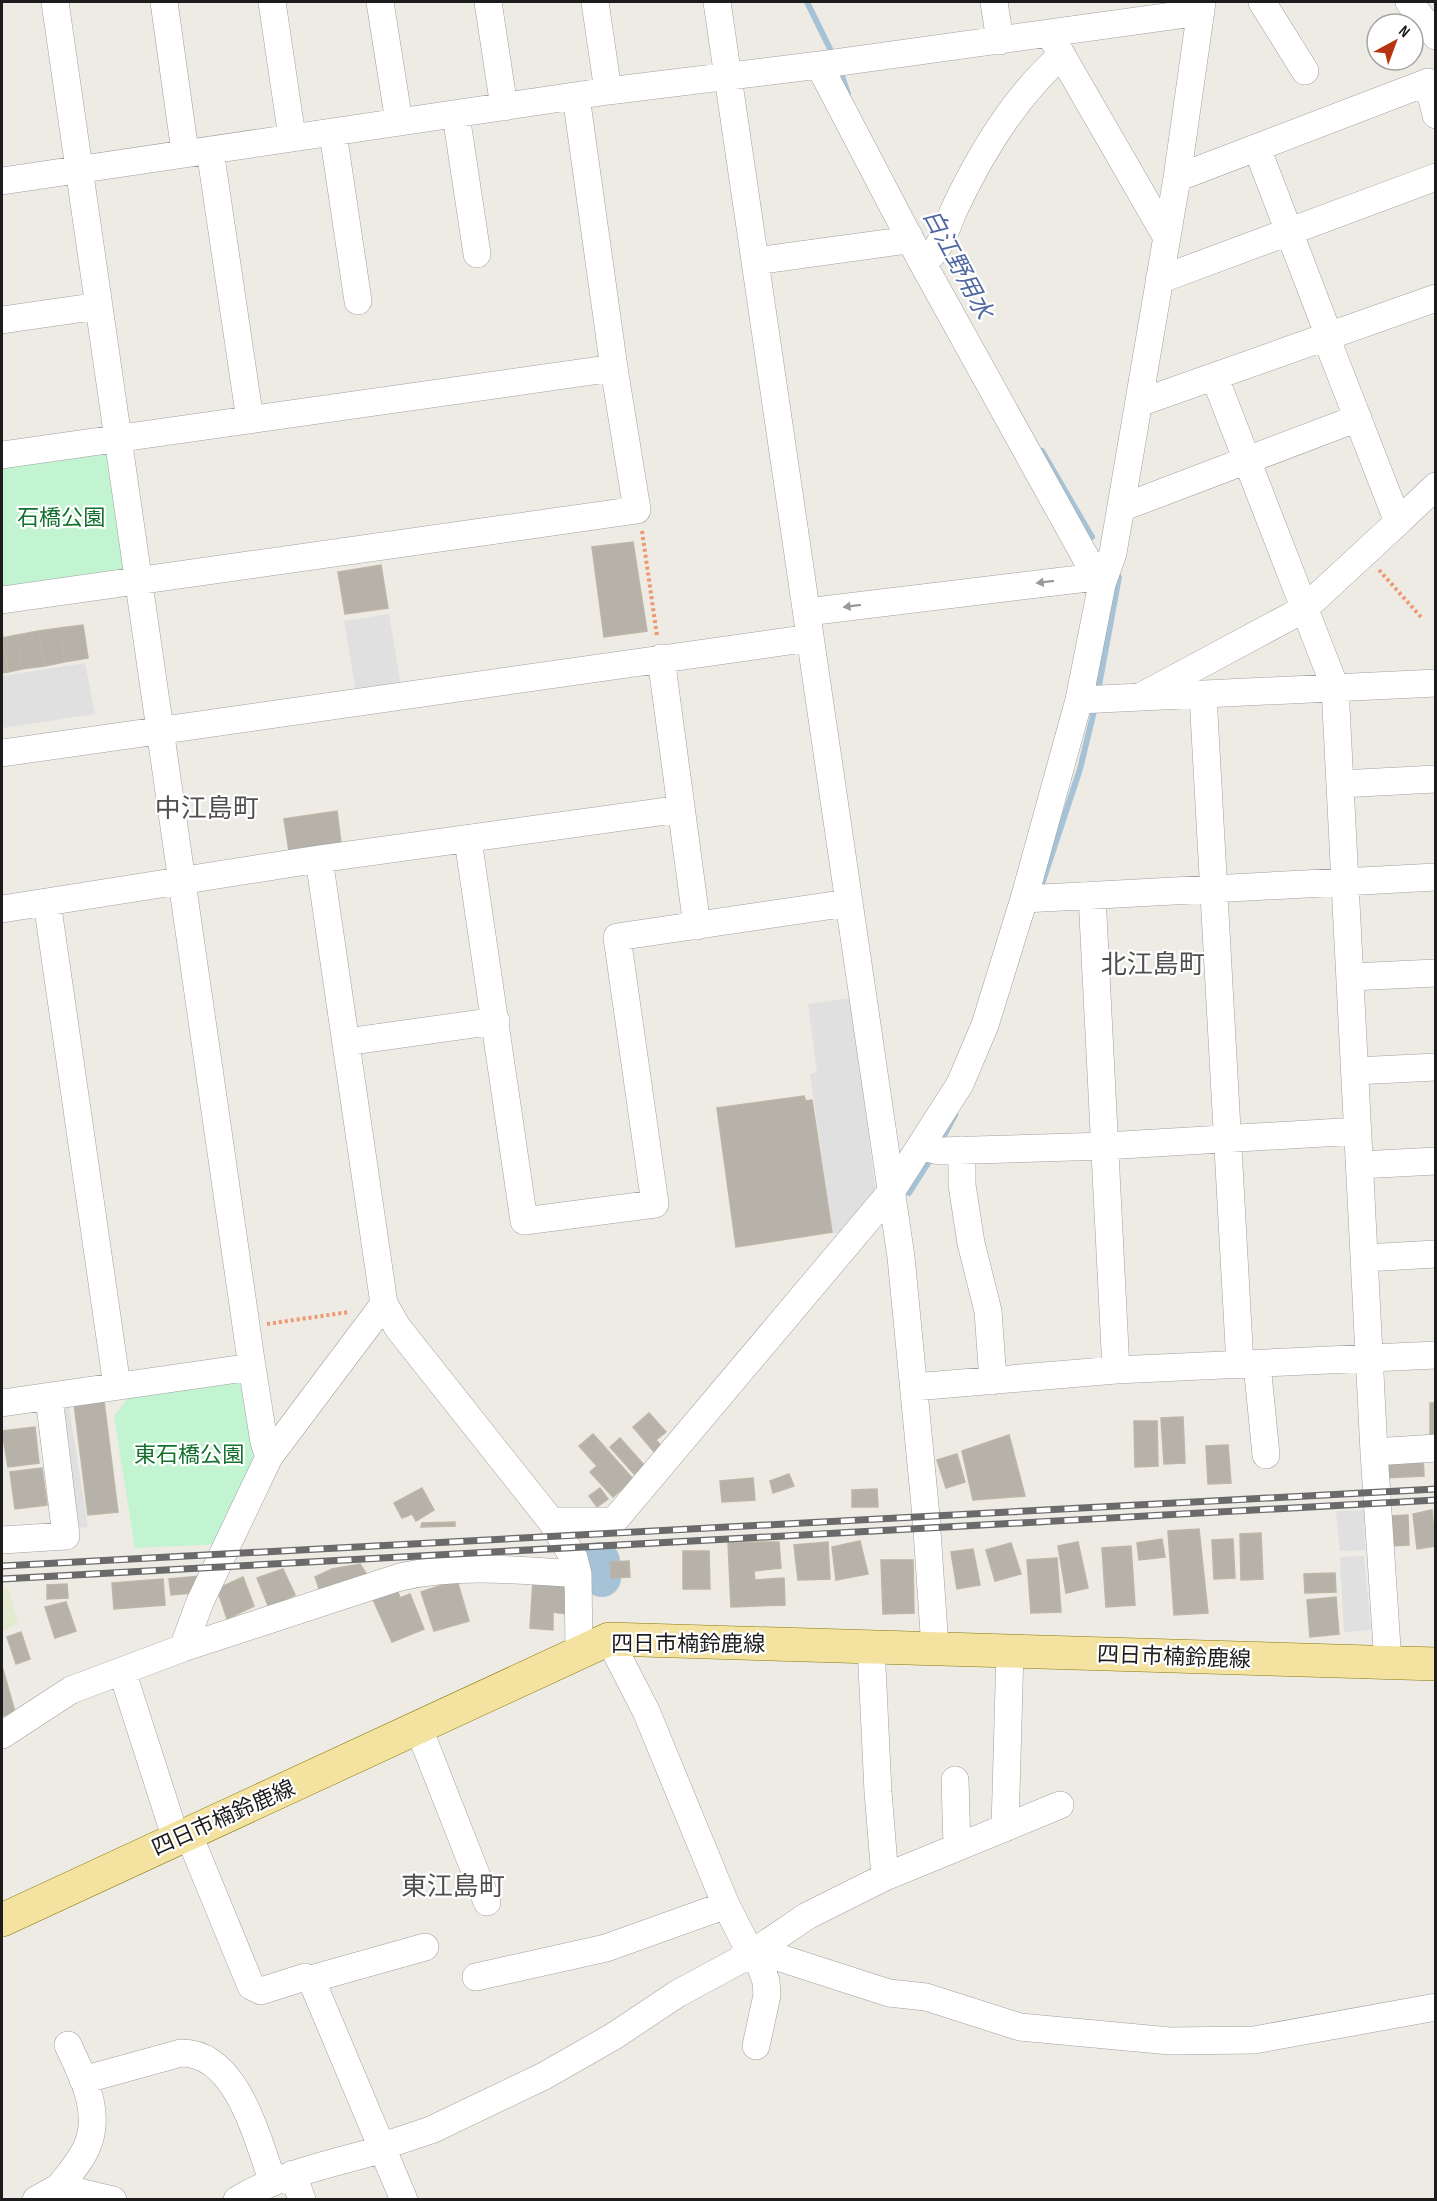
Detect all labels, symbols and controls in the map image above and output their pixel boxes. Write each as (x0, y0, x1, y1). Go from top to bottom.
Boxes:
north arrow (1365, 12, 1425, 72)
text: N (1394, 22, 1413, 42)
water label: 白江野用水 (917, 204, 1000, 327)
park label: 石橋公園 (17, 505, 105, 532)
one-way arrow (1036, 577, 1055, 586)
one-way arrow (842, 602, 861, 611)
district label: 中江島町 (155, 794, 259, 825)
district label: 北江島町 (1101, 950, 1205, 981)
park label: 東石橋公園 (134, 1442, 244, 1469)
street label: 四日市楠鈴鹿線 (611, 1631, 765, 1658)
street label: 四日市楠鈴鹿線 (1097, 1641, 1251, 1674)
street label: 四日市楠鈴鹿線 (148, 1775, 299, 1862)
district label: 東江島町 (401, 1872, 505, 1903)

